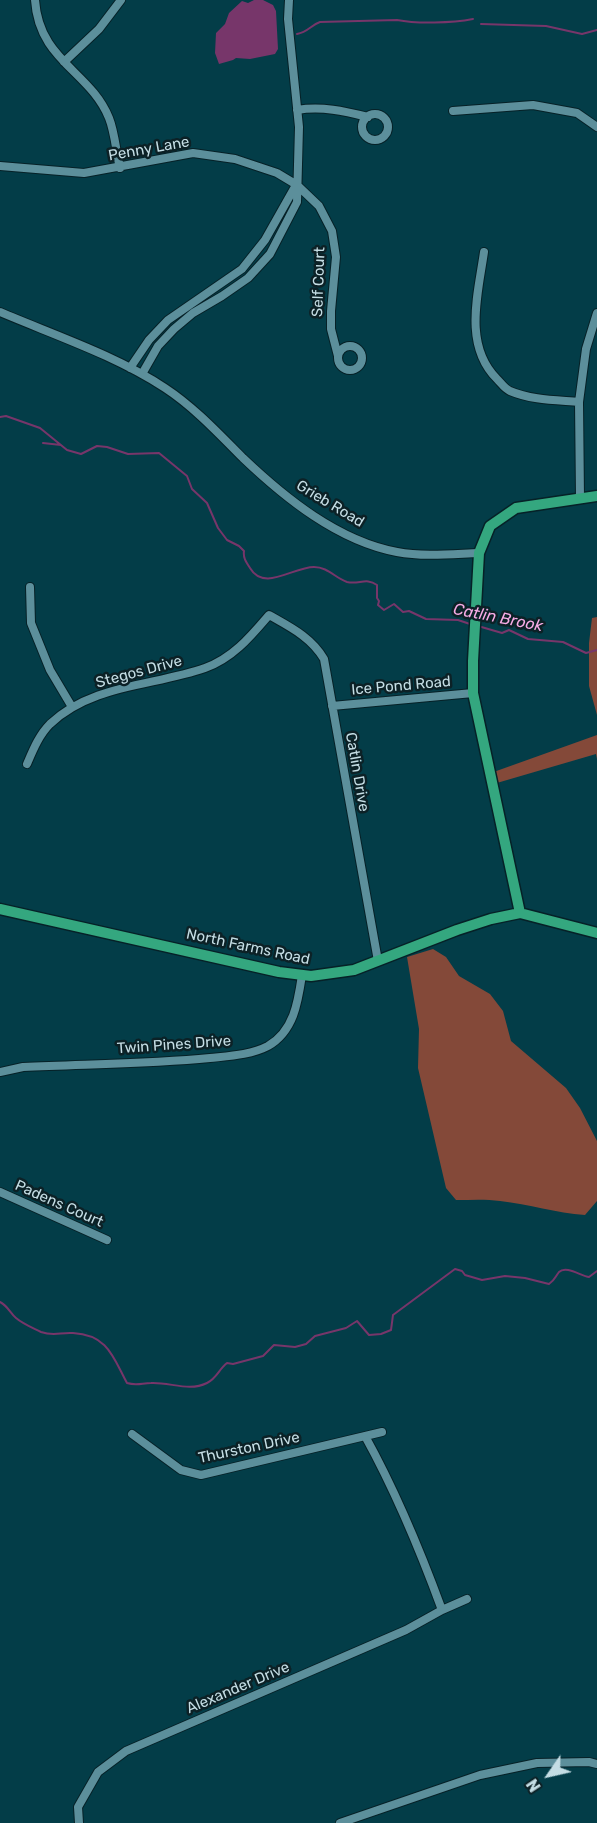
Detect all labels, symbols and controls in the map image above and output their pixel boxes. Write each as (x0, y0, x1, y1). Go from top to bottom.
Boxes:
street label: Penny Lane (107, 133, 191, 165)
street label: Self Court (309, 247, 329, 317)
street label: Grieb Road (293, 477, 367, 531)
water label: Catlin Brook (452, 600, 544, 636)
street label: Stegos Drive (94, 652, 184, 692)
street label: Ice Pond Road (350, 673, 452, 699)
street label: Catlin Drive (341, 731, 373, 813)
street label: North Farms Road (185, 925, 311, 969)
street label: Twin Pines Drive (116, 1032, 232, 1058)
street label: Padens Court (12, 1177, 106, 1231)
street label: Thurston Drive (197, 1428, 301, 1468)
street label: Alexander Drive (184, 1658, 292, 1718)
north arrow (519, 1745, 579, 1805)
text: N (523, 1775, 545, 1795)

